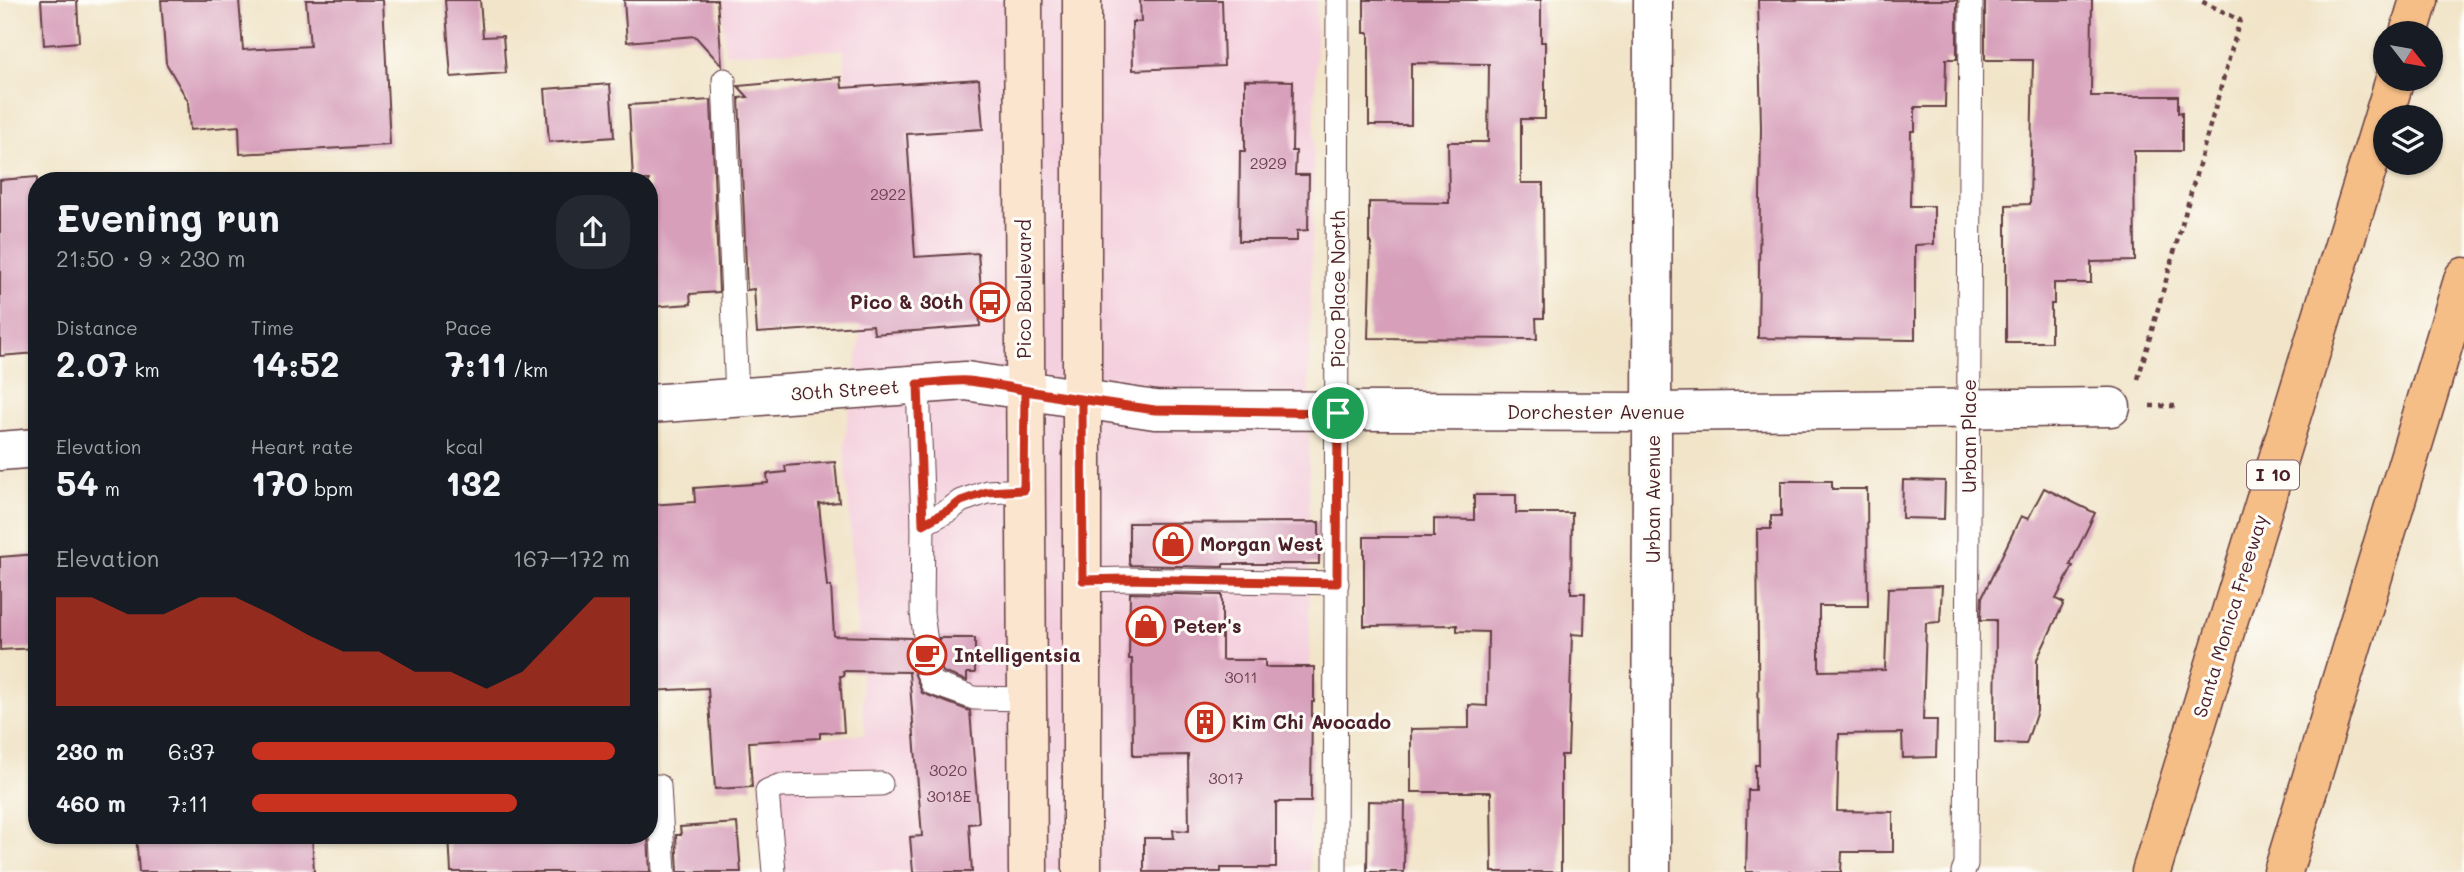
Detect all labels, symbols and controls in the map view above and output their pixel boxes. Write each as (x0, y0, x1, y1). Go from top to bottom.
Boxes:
north arrow (2373, 21, 2443, 91)
map controls (2373, 21, 2443, 175)
button: layers (2373, 105, 2443, 175)
house number: 2929 (1250, 152, 1286, 173)
house number: 2922 (870, 183, 906, 204)
text: Evening run (56, 192, 280, 242)
button: share (556, 195, 630, 269)
street label: Pico Place North (1325, 210, 1350, 368)
street label: Pico Boulevard (1011, 219, 1036, 359)
text: 21:50 · 9 × 230 m (56, 243, 245, 273)
bus stop icon: Pico & 30th (969, 281, 1011, 323)
place label: Pico & 30th (850, 289, 963, 314)
text: Distance (56, 315, 138, 340)
text: Time (251, 315, 294, 340)
text: Pace (445, 315, 492, 340)
text: 2.07 (56, 340, 128, 386)
text: 14:52 (251, 340, 339, 386)
text: 7:11 (445, 340, 507, 386)
text: km (128, 357, 160, 382)
text: /km (507, 357, 548, 382)
street label: 30th Street (790, 373, 900, 406)
street label: Urban Place (1956, 379, 1981, 493)
pin (1308, 383, 1368, 443)
icon: arrive (1319, 394, 1357, 432)
street label: Dorchester Avenue (1507, 399, 1685, 424)
text: Elevation (56, 434, 141, 459)
text: Heart rate (251, 434, 353, 459)
text: kcal (445, 434, 483, 459)
street label: Urban Avenue (1640, 435, 1665, 563)
text: 54 (56, 459, 99, 505)
text: 170 (251, 459, 308, 505)
text: 132 (445, 459, 501, 505)
road number: I 10 (2247, 461, 2299, 490)
text: m (99, 476, 120, 501)
text: bpm (308, 476, 353, 501)
street label: Santa Monica Freeway (2187, 511, 2272, 721)
shop icon: Morgan West (1152, 523, 1194, 565)
place label: Morgan West (1200, 531, 1323, 556)
text: Elevation (56, 543, 159, 573)
text: 167–172 m (513, 543, 630, 573)
shop icon: Peter's (1125, 605, 1167, 647)
place label: Peter's (1173, 613, 1242, 638)
cafe icon: Intelligentsia (906, 634, 948, 676)
place label: Intelligentsia (954, 642, 1081, 667)
house number: 3011 (1224, 666, 1258, 687)
building icon: Kim Chi Avocado (1184, 701, 1226, 743)
place label: Kim Chi Avocado (1232, 709, 1391, 734)
text: 230 m (56, 736, 124, 766)
text: 6:37 (168, 736, 215, 766)
house number: 3020 (929, 759, 967, 780)
house number: 3017 (1208, 767, 1244, 788)
house number: 3018E (926, 785, 972, 806)
text: 460 m (56, 788, 126, 818)
text: 7:11 (168, 788, 208, 818)

